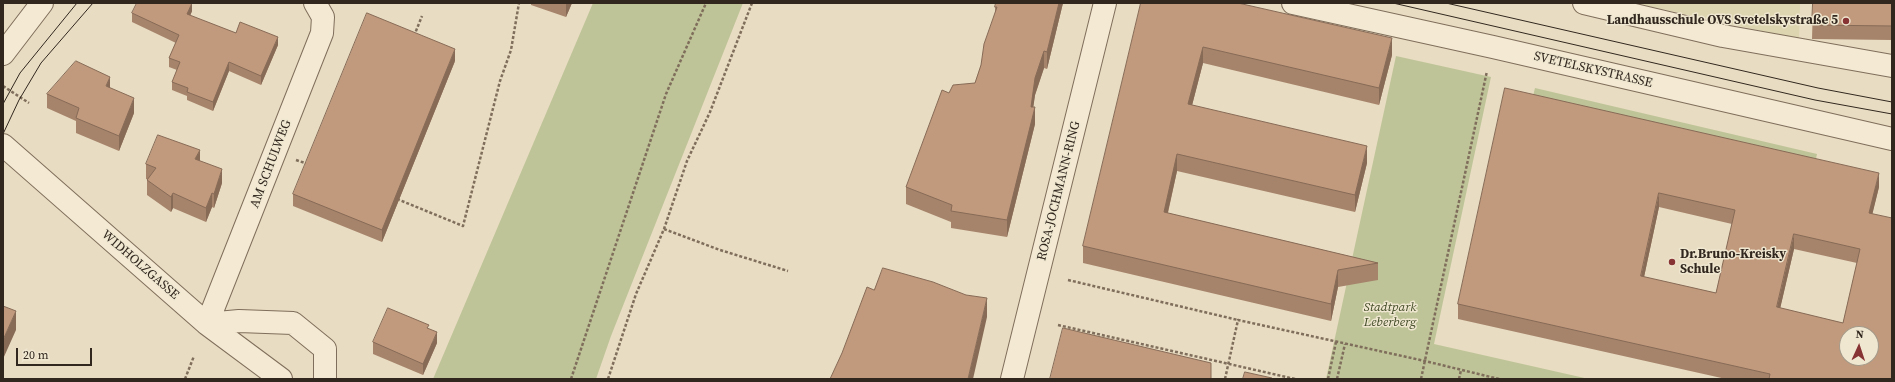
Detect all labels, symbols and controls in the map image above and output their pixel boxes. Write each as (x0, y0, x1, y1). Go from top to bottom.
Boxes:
place label: Landhausschule OVS Svetelskystraße 5 (1607, 13, 1838, 29)
marker: Landhausschule OVS Svetelskystraße 5 (1841, 16, 1851, 26)
street label: SVETELSKYSTRASSE (1532, 49, 1654, 91)
street label: AM SCHULWEG (247, 118, 295, 210)
street label: ROSA-JOCHMANN-RING (1034, 120, 1084, 262)
street label: WIDHOLZGASSE (98, 227, 182, 303)
place label: Dr.Bruno-Kreisky Schule (1680, 247, 1786, 278)
marker: Dr.Bruno-Kreisky Schule (1667, 257, 1677, 267)
park label: Stadtpark Leberberg (1364, 300, 1416, 331)
north arrow (1839, 326, 1879, 366)
text: N (1855, 327, 1864, 342)
scale bar (18, 340, 94, 366)
text: 20 m (23, 347, 49, 363)

